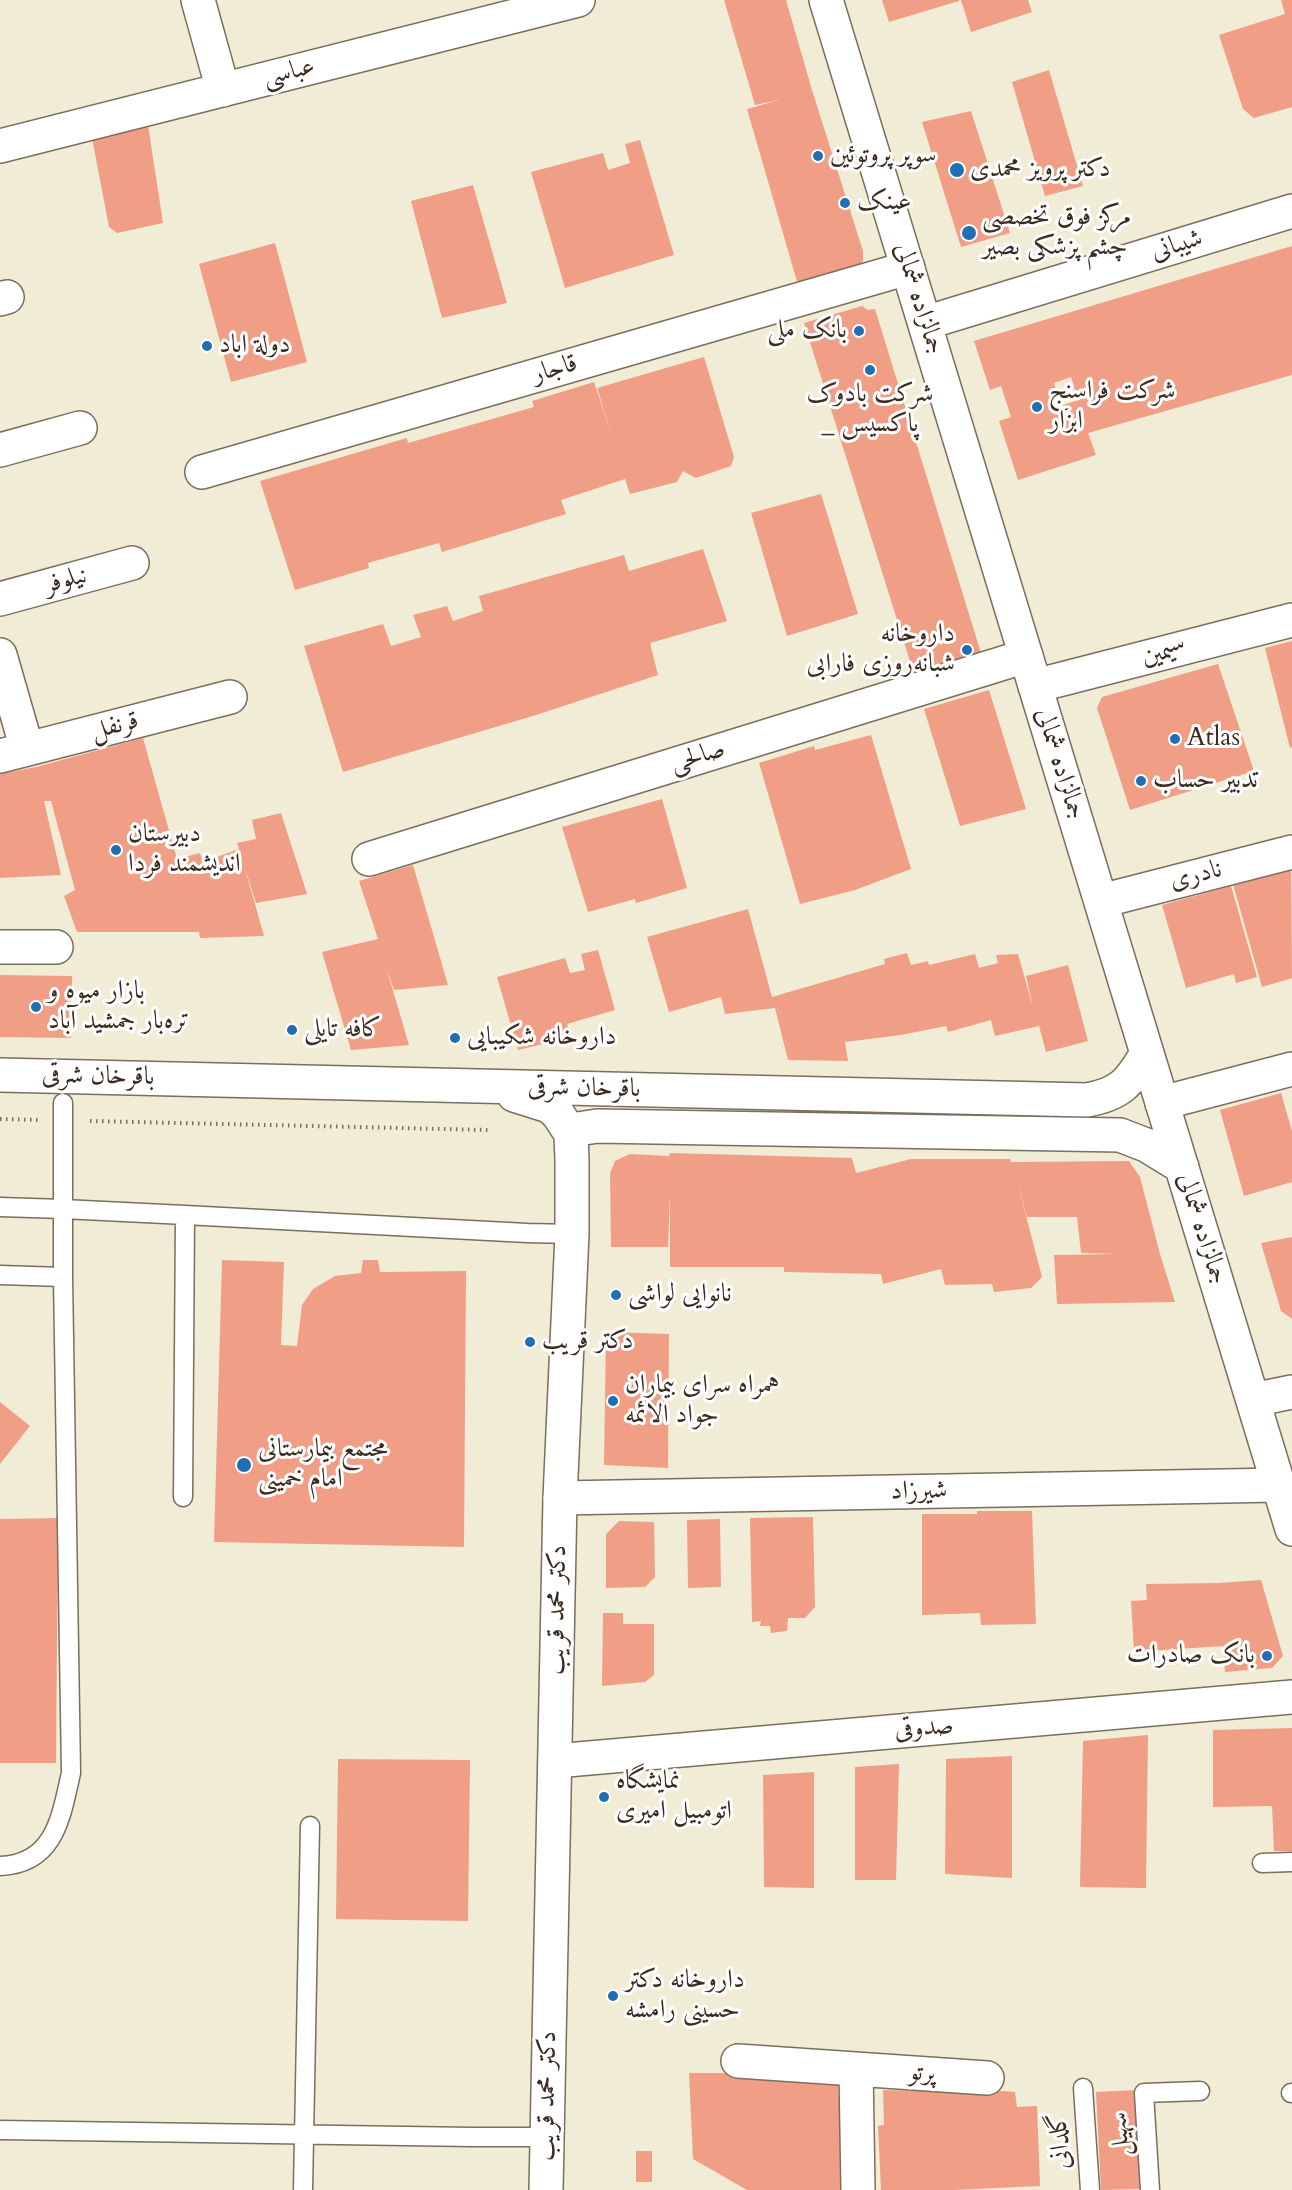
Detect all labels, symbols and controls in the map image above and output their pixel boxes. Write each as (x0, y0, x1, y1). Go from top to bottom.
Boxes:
street label: عباسی (260, 51, 318, 95)
place label: سوپر پروتوئین (830, 140, 937, 172)
marker: سوپر پروتوئین (811, 149, 825, 163)
place label: دکتر پرویز محمدی (970, 154, 1110, 186)
marker: دکتر پرویز محمدی (948, 161, 966, 179)
place label: عینک (857, 187, 912, 219)
marker: عینک (838, 196, 852, 210)
place label: مرکز فوق تخصصی چشم پزشکی بصیر (982, 202, 1131, 264)
street label: شیبانی (1147, 223, 1207, 269)
marker: مرکز فوق تخصصی چشم پزشکی بصیر (960, 224, 978, 242)
street label: جمالزاده شمالی (886, 240, 950, 358)
place label: بانک ملی (767, 315, 847, 347)
marker: بانک ملی (852, 324, 866, 338)
place label: دولة اباد (219, 330, 290, 362)
marker: دولة اباد (200, 339, 214, 353)
street label: قاجار (529, 349, 581, 391)
marker: شرکت بادوک _ پاکسیس (863, 363, 877, 377)
place label: شرکت فراسنج ابزار (1049, 376, 1176, 437)
place label: شرکت بادوک _ پاکسیس (806, 379, 934, 440)
marker: شرکت فراسنج ابزار (1030, 400, 1044, 414)
street label: نیلوفر (41, 560, 91, 602)
place label: داروخانه شبانه‌روزی فارابی (806, 619, 955, 680)
street label: سیمین (1139, 632, 1189, 674)
marker: داروخانه شبانه‌روزی فارابی (960, 643, 974, 657)
street label: جمالزاده شمالی (1027, 705, 1091, 823)
street label: قرنفل (88, 706, 142, 748)
place label: Atlas (1187, 723, 1240, 755)
marker: Atlas (1168, 732, 1182, 746)
street label: صالحی (667, 734, 729, 780)
place label: تدبیر حساب (1153, 765, 1258, 797)
marker: تدبیر حساب (1134, 774, 1148, 788)
place label: دبیرستان اندیشمند فردا (128, 819, 241, 880)
marker: دبیرستان اندیشمند فردا (109, 843, 123, 857)
street label: نادری (1167, 854, 1225, 898)
place label: بازار میوه و تره‌بار جمشید آباد (48, 976, 189, 1038)
marker: بازار میوه و تره‌بار جمشید آباد (29, 1000, 43, 1014)
place label: کافه تایلی (304, 1014, 382, 1046)
place label: داروخانه شکیبایی (467, 1022, 616, 1054)
marker: کافه تایلی (285, 1023, 299, 1037)
marker: داروخانه شکیبایی (448, 1031, 462, 1045)
street label: باقرخان شرقی (41, 1060, 155, 1094)
street label: باقرخان شرقی (527, 1072, 641, 1106)
street label: جمالزاده شمالی (1169, 1170, 1233, 1288)
place label: نانوایی لواشی (628, 1279, 732, 1311)
marker: نانوایی لواشی (609, 1288, 623, 1302)
place label: دکتر قریب (542, 1326, 634, 1358)
marker: دکتر قریب (523, 1335, 537, 1349)
place label: همراه سرای بیماران جواد الائمه (625, 1370, 780, 1432)
marker: همراه سرای بیماران جواد الائمه (606, 1394, 620, 1408)
place label: مجتمع بیمارستانی امام خمینی (258, 1434, 388, 1496)
marker: مجتمع بیمارستانی امام خمینی (235, 1456, 253, 1474)
street label: شیرزاد (890, 1476, 948, 1508)
street label: دکتر محمد قریب (541, 1545, 575, 1675)
place label: بانک صادرات (1127, 1640, 1255, 1672)
marker: بانک صادرات (1260, 1649, 1274, 1663)
street label: صدوقی (893, 1711, 955, 1747)
place label: نمایشگاه اتومبیل امیری (616, 1766, 732, 1828)
marker: نمایشگاه اتومبیل امیری (597, 1790, 611, 1804)
place label: داروخانه دکتر حسینی رامشه (625, 1965, 745, 2026)
marker: داروخانه دکتر حسینی رامشه (606, 1989, 620, 2003)
street label: دکتر محمد قریب (531, 2031, 565, 2161)
street label: پرتو (908, 2058, 936, 2090)
street label: سهیل (1104, 2111, 1138, 2157)
street label: گلدانی (1043, 2112, 1079, 2170)

